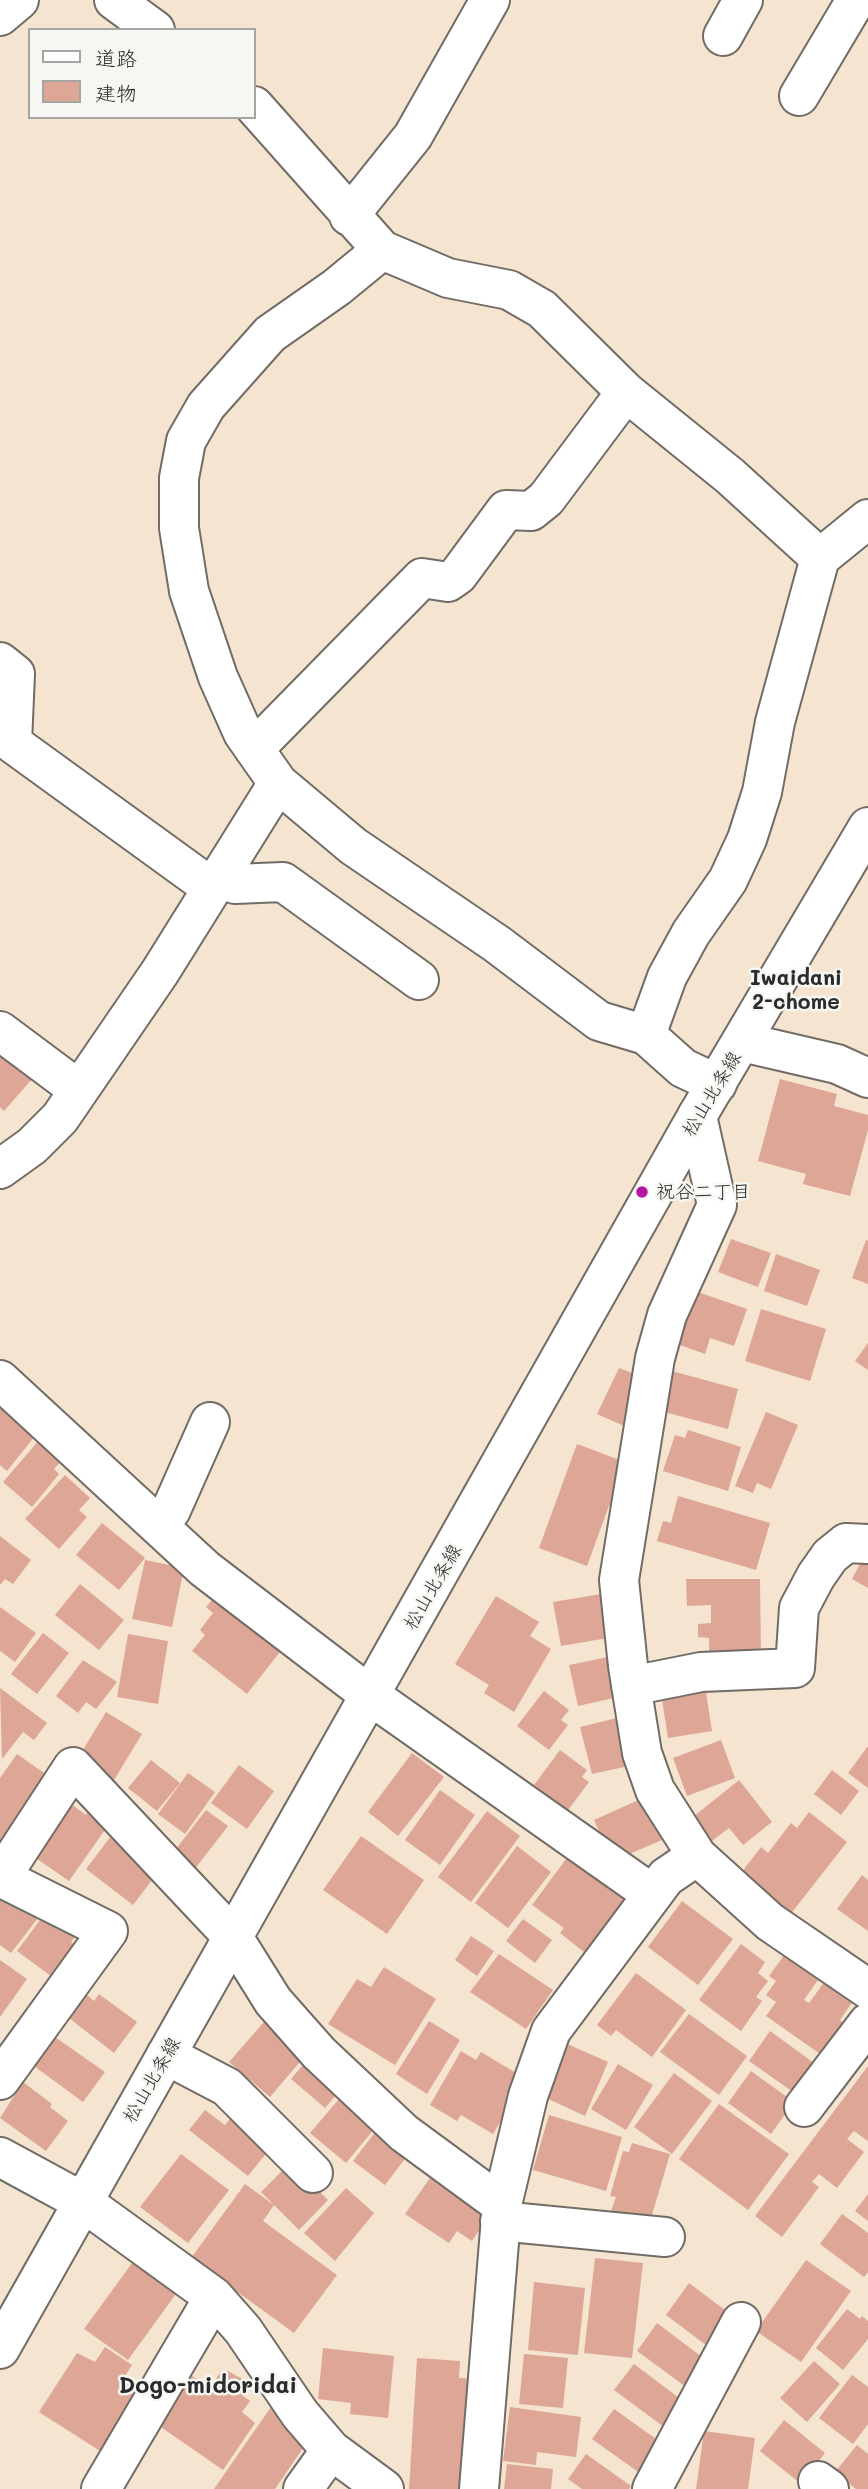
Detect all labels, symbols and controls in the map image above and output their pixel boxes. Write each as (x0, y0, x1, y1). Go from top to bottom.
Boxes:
legend (28, 28, 256, 119)
text: 道路 (95, 44, 137, 71)
text: 建物 (95, 79, 137, 106)
district label: Iwaidani 2-chome (750, 966, 842, 1016)
street label: 松山北条線 (678, 1047, 746, 1141)
place label: 祝谷二丁目 (656, 1181, 751, 1203)
marker: 祝谷二丁目 (634, 1184, 650, 1200)
street label: 松山北条線 (399, 1540, 467, 1634)
street label: 松山北条線 (118, 2033, 186, 2127)
district label: Dogo-midoridai (119, 2372, 297, 2400)

